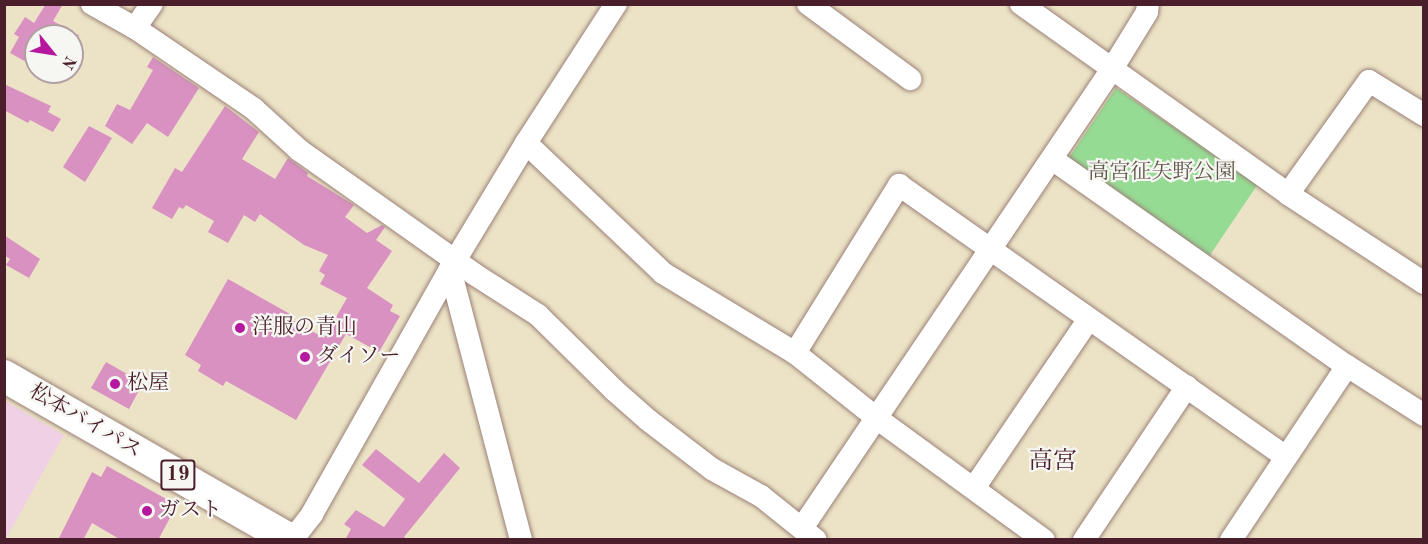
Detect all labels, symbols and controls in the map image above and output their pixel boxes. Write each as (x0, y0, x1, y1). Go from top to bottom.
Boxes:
north arrow (24, 24, 84, 84)
text: N (58, 53, 78, 71)
park label: 高宮征矢野公園 (1089, 160, 1235, 186)
place label: 洋服の青山 (252, 315, 357, 341)
marker: 洋服の青山 (233, 321, 247, 335)
place label: ダイソー (317, 344, 401, 370)
marker: ダイソー (298, 350, 312, 364)
place label: 松屋 (127, 371, 169, 397)
marker: 松屋 (108, 377, 122, 391)
street label: 松本バイパス (24, 380, 146, 464)
district label: 高宮 (1029, 449, 1077, 477)
road number: 19 (160, 458, 196, 492)
place label: ガスト (159, 498, 222, 524)
marker: ガスト (140, 504, 154, 518)

